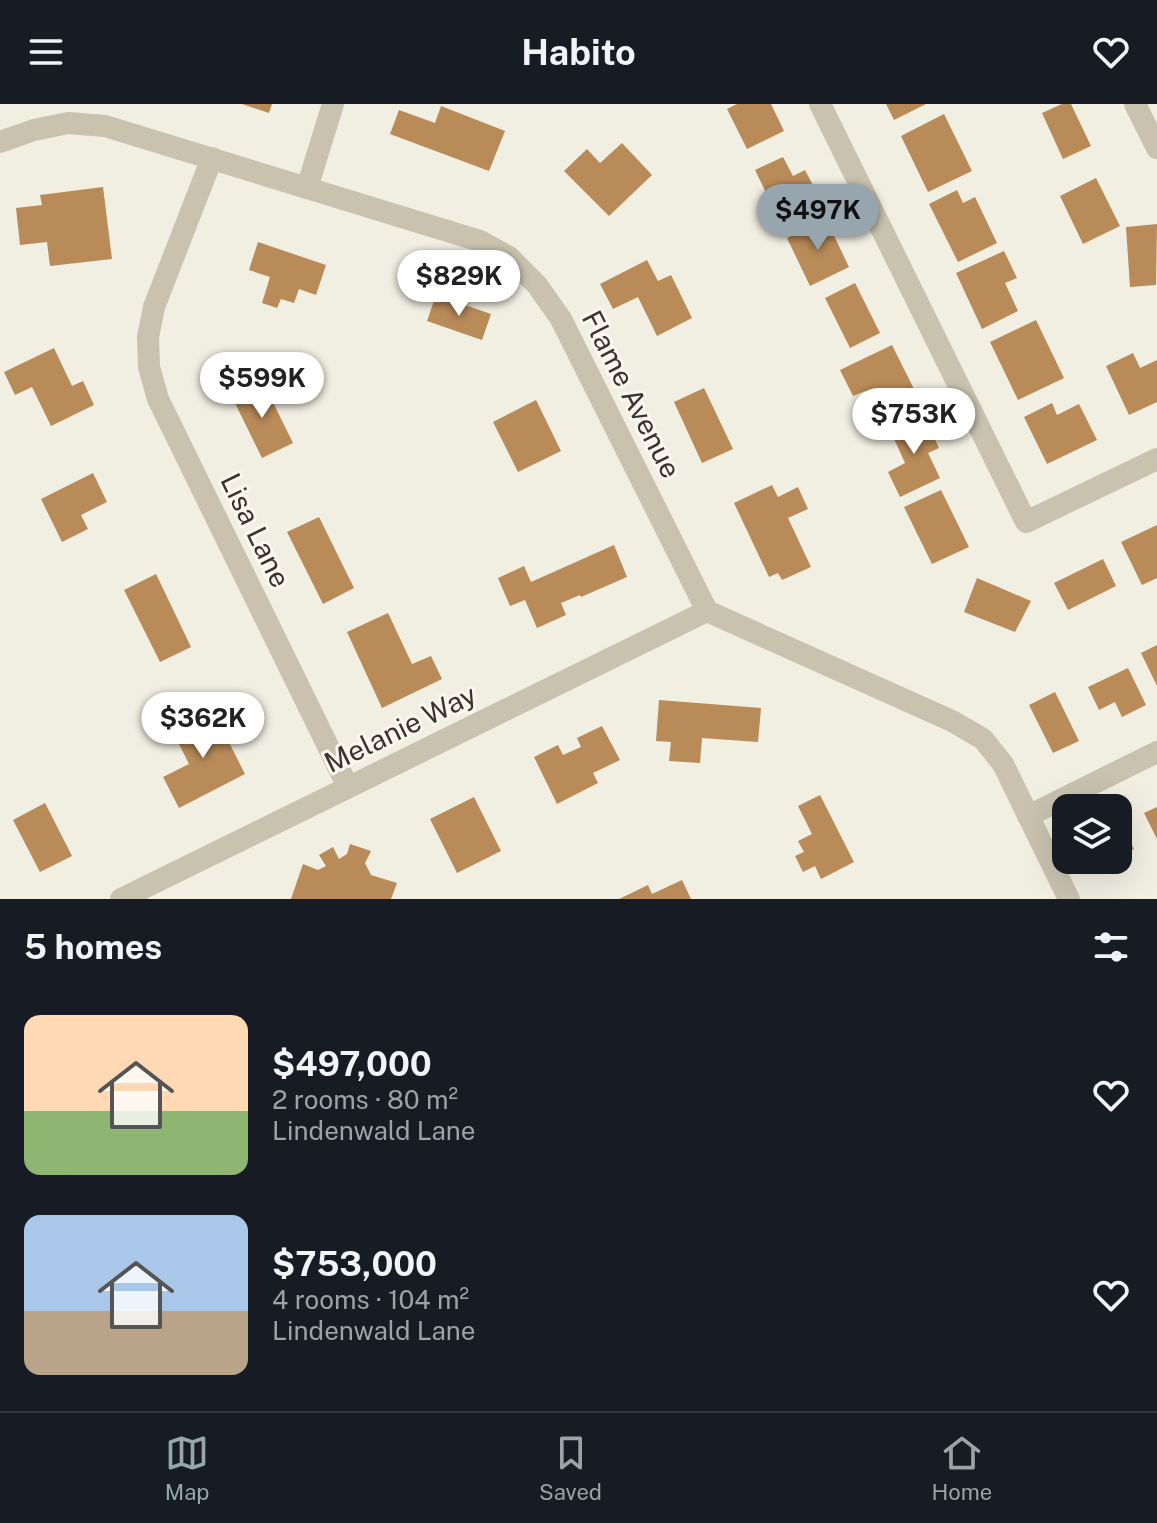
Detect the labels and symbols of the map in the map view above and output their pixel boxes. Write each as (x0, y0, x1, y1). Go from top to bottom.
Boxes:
pin: $497K (762, 184, 874, 252)
pin: $829K (403, 250, 515, 318)
street label: Flame Avenue (576, 305, 688, 483)
pin: $599K (206, 352, 318, 420)
pin: $753K (858, 388, 970, 456)
street label: Lisa Lane (214, 468, 298, 592)
street label: Melanie Way (319, 677, 481, 779)
pin: $362K (147, 692, 259, 760)

